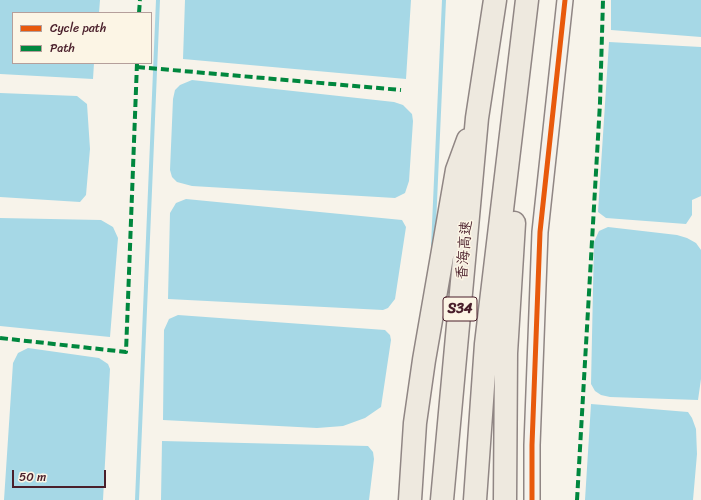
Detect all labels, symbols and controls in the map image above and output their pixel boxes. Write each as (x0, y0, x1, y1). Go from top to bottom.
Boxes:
legend (12, 12, 152, 64)
text: Cycle path (50, 17, 106, 39)
text: Path (50, 37, 75, 59)
street label: 香海高速 (453, 219, 477, 281)
road number: S34 (443, 297, 477, 321)
scale bar (14, 462, 108, 488)
text: 50 m (19, 466, 46, 488)

